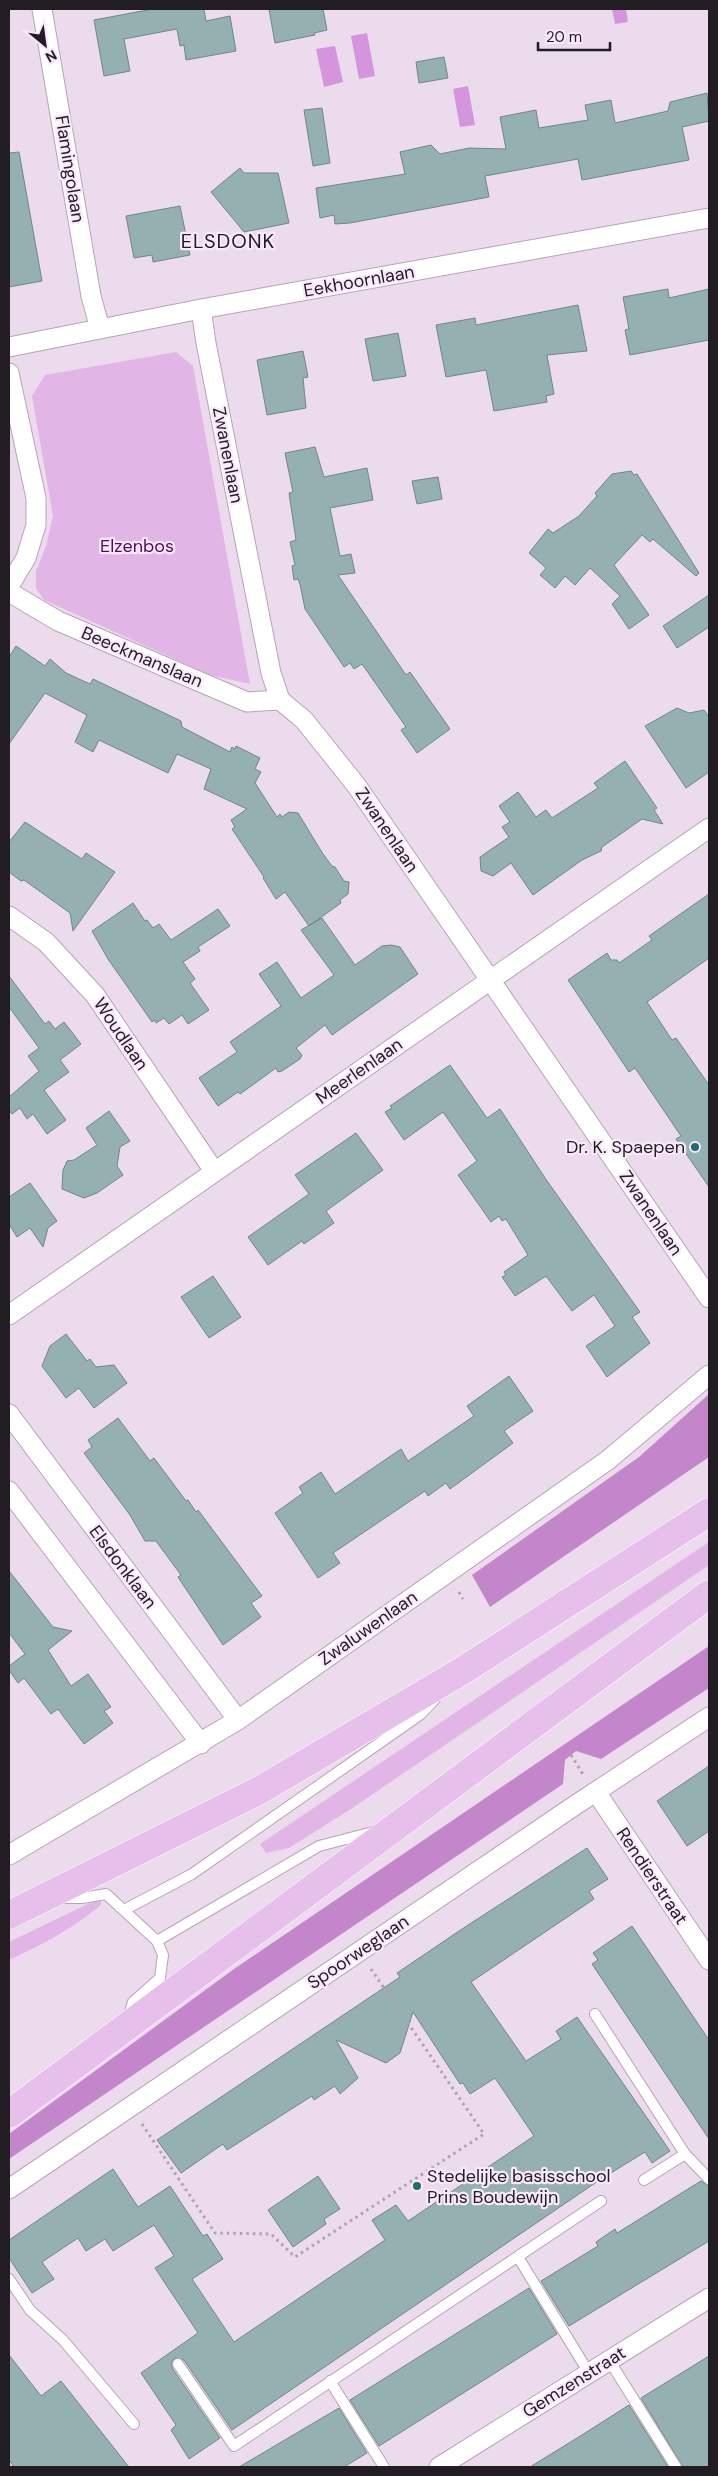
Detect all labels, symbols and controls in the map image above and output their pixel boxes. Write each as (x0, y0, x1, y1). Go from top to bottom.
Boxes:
north arrow (20, 20, 70, 70)
scale bar (538, 20, 610, 52)
text: 20 m (546, 27, 582, 47)
text: N (42, 46, 60, 67)
street label: Flamingolaan (50, 114, 90, 224)
district label: ELSDONK (181, 228, 275, 254)
street label: Eekhoornlaan (302, 259, 416, 303)
street label: Zwanenlaan (207, 405, 249, 505)
park label: Elzenbos (100, 534, 174, 558)
street label: Beeckmanslaan (78, 621, 206, 693)
street label: Zwanenlaan (350, 783, 424, 877)
street label: Woudlaan (88, 993, 154, 1075)
street label: Meerlenlaan (311, 1032, 407, 1110)
place label: Dr. K. Spaepen (566, 1135, 685, 1159)
marker: Dr. K. Spaepen (689, 1141, 701, 1153)
street label: Zwanenlaan (614, 1166, 688, 1260)
street label: Elsdonklaan (84, 1520, 162, 1614)
street label: Zwaluwenlaan (314, 1585, 422, 1671)
street label: Rendierstraat (611, 1823, 693, 1929)
street label: Spoorweglaan (303, 1909, 413, 1995)
place label: Stedelijke basisschool Prins Boudewijn (427, 2164, 611, 2209)
marker: Stedelijke basisschool Prins Boudewijn (411, 2180, 423, 2192)
street label: Gemzenstraat (518, 2341, 630, 2423)

